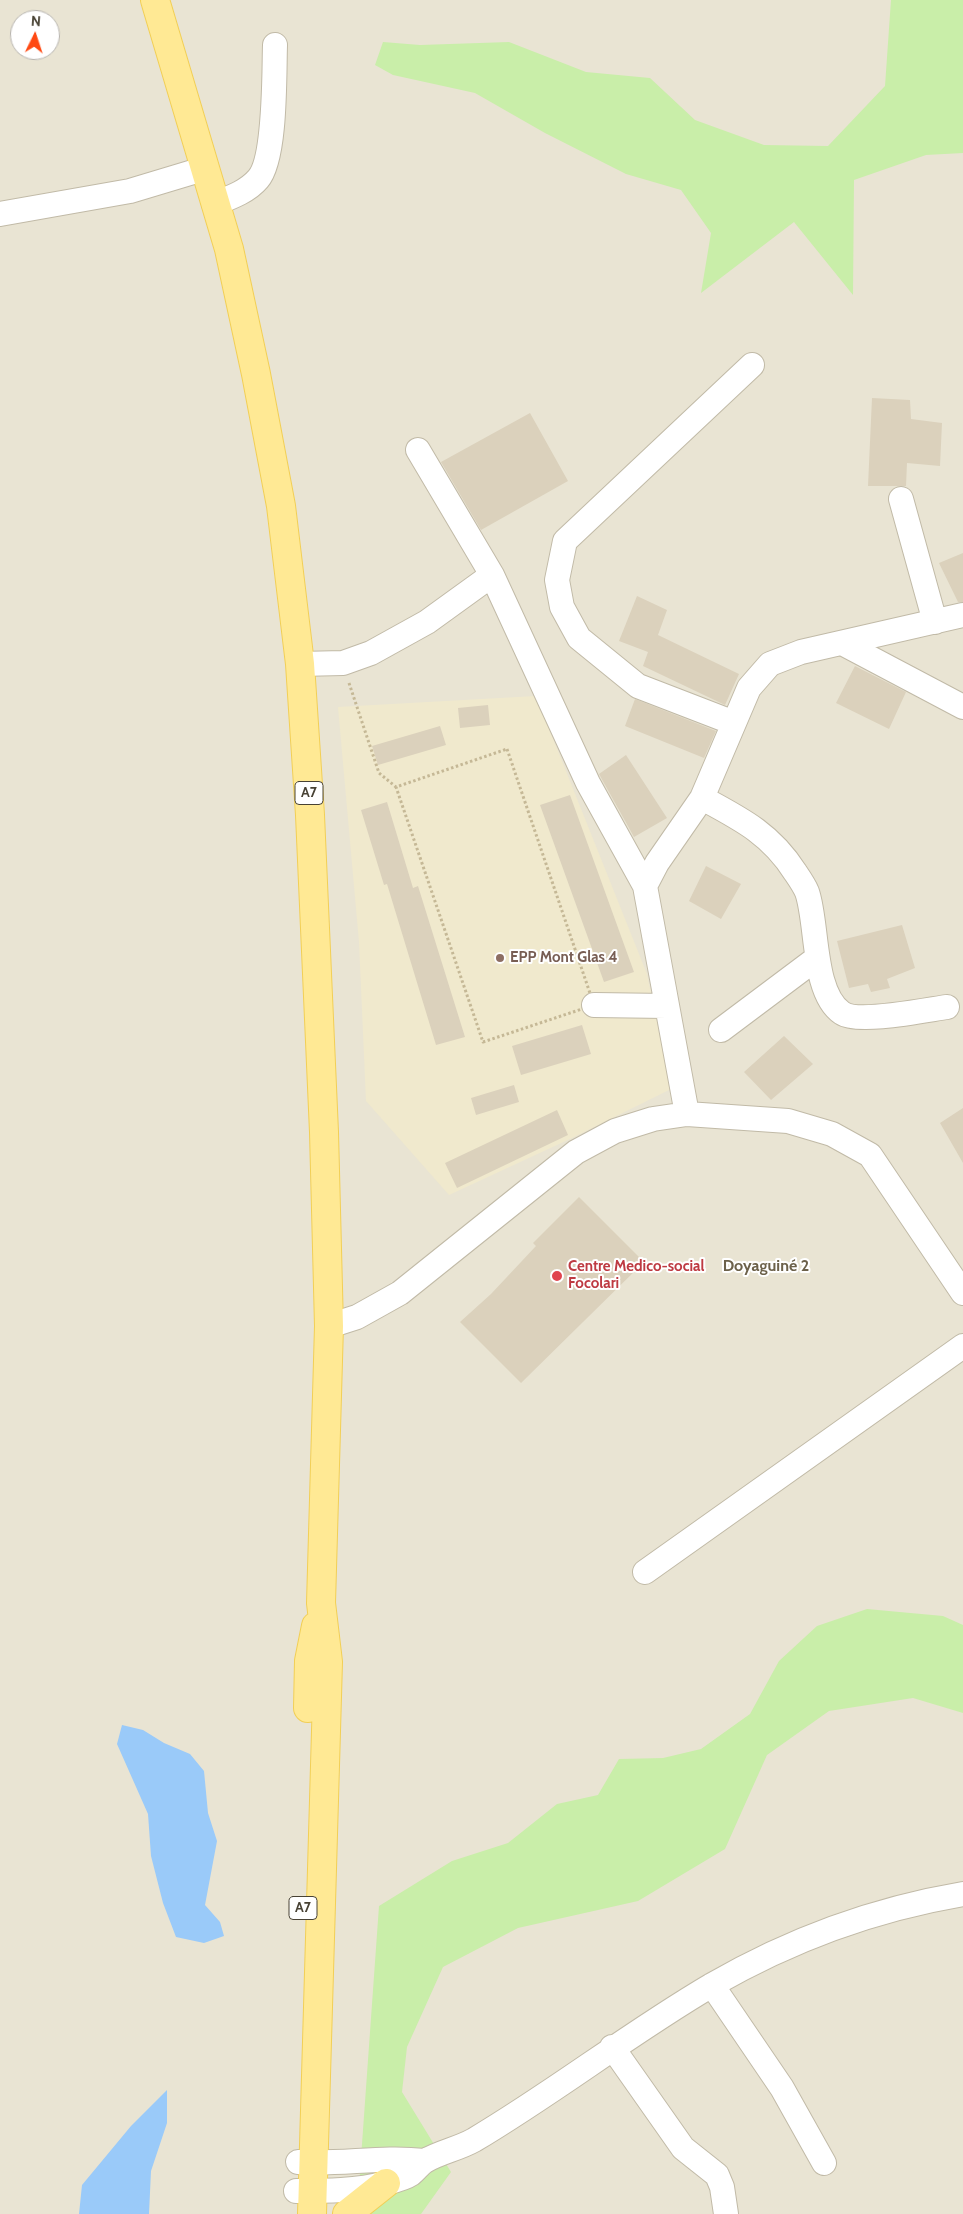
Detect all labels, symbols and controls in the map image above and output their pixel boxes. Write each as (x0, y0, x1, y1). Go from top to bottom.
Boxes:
north arrow (10, 10, 60, 60)
text: N (30, 12, 42, 30)
road number: A7 (295, 781, 323, 804)
place label: EPP Mont Glas 4 (510, 949, 618, 967)
marker: EPP Mont Glas 4 (494, 952, 506, 964)
district label: Doyaguiné 2 (723, 1256, 809, 1276)
place label: Centre Medico-social Focolari (568, 1258, 704, 1293)
marker: Centre Medico-social Focolari (550, 1269, 564, 1283)
road number: A7 (289, 1896, 317, 1920)

